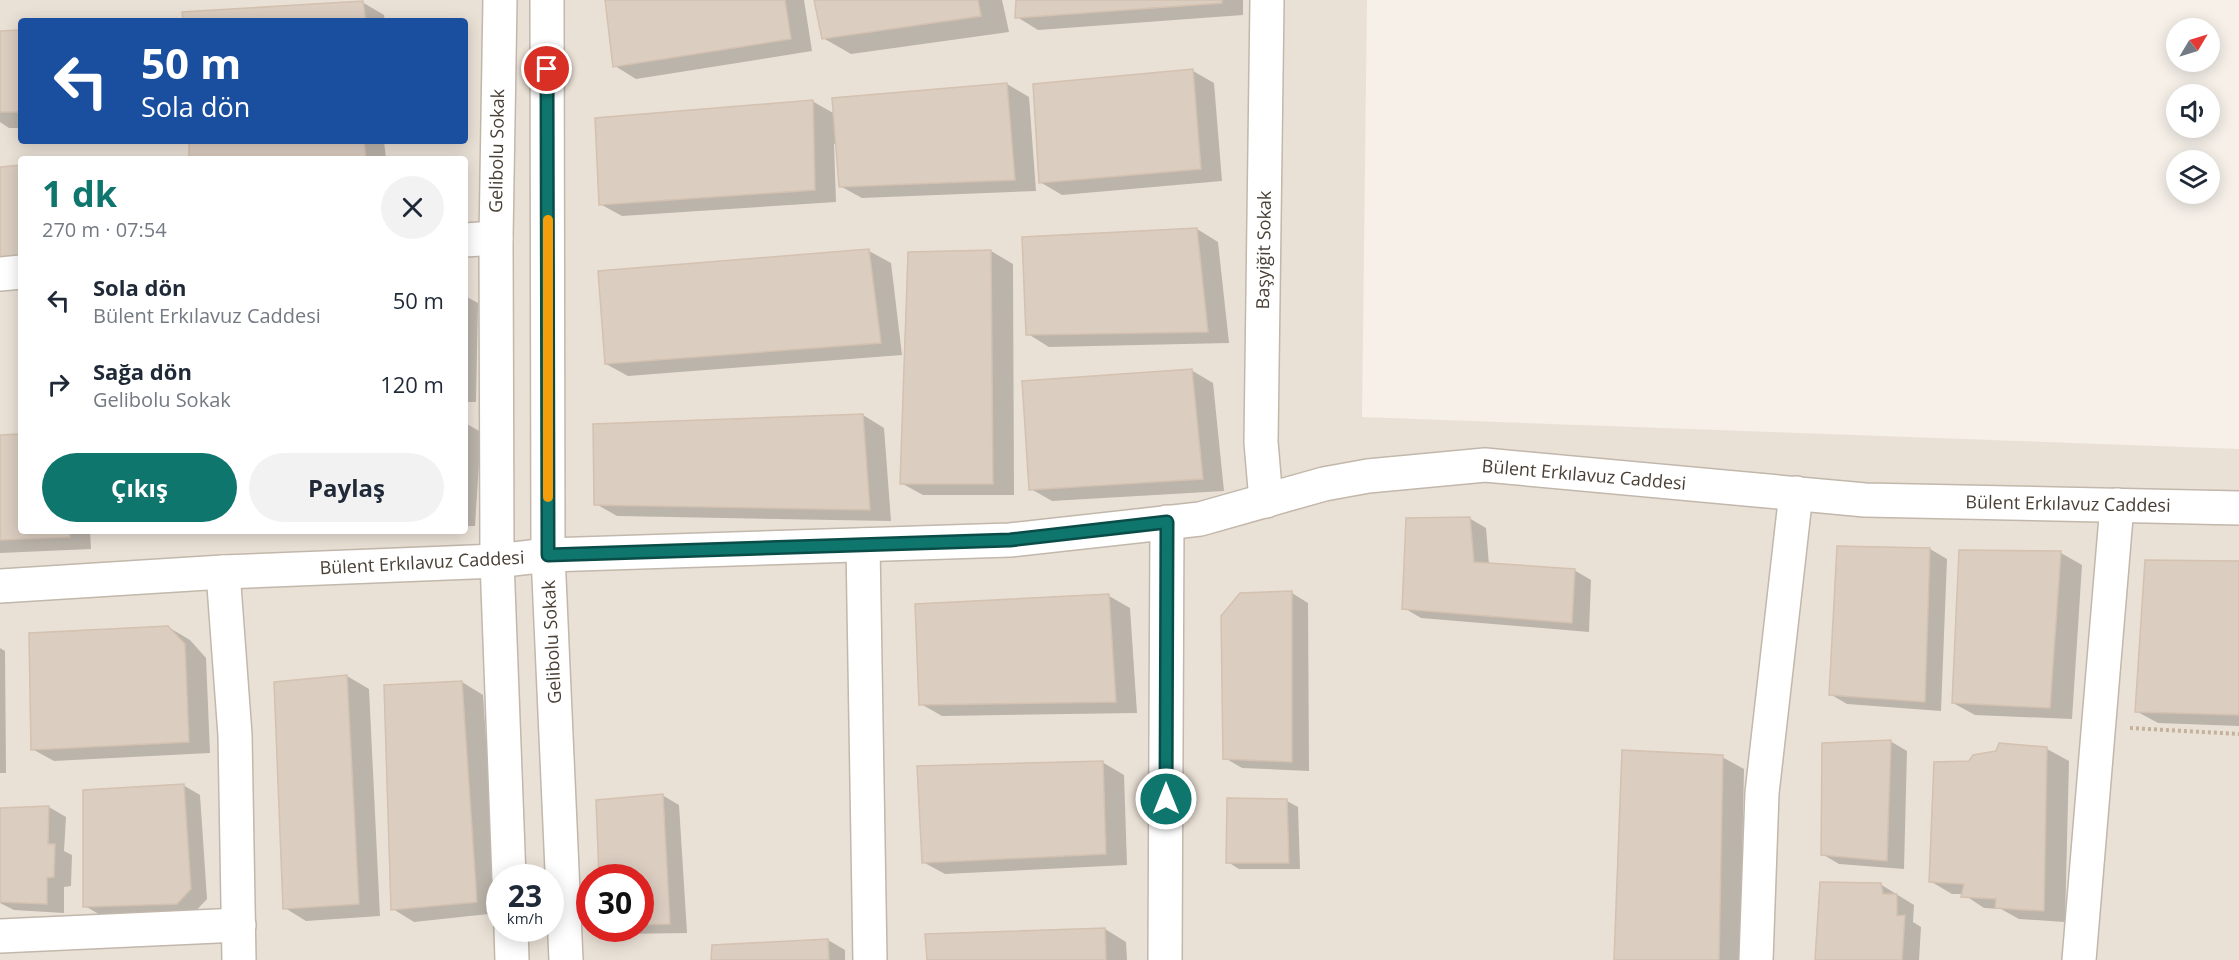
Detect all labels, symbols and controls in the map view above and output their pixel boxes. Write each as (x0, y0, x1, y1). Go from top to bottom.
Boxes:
north arrow (2166, 18, 2220, 72)
map controls (2166, 18, 2220, 204)
text: 50 m (141, 34, 241, 91)
icon: left (42, 42, 120, 120)
pin (521, 43, 572, 94)
icon: arrive (530, 52, 563, 85)
button: sound (2166, 84, 2220, 138)
text: Sola dön (141, 88, 250, 125)
street label: Gelibolu Sokak (483, 88, 509, 213)
button: layers (2166, 150, 2220, 204)
text: 1 dk (42, 169, 117, 218)
button: close (381, 176, 444, 239)
street label: Başyiğit Sokak (1250, 190, 1276, 310)
text: 270 m · 07:54 (42, 216, 167, 243)
text: Sola dön (93, 272, 186, 302)
icon: left (42, 284, 75, 317)
text: 50 m (393, 285, 444, 315)
text: Bülent Erkılavuz Caddesi (93, 302, 321, 329)
text: Sağa dön (93, 356, 192, 386)
icon: right (42, 368, 75, 401)
text: 120 m (380, 369, 444, 399)
text: Gelibolu Sokak (93, 386, 231, 413)
button: Çıkış (42, 453, 237, 522)
button: Paylaş (249, 453, 444, 522)
street label: Bülent Erkılavuz Caddesi (1481, 453, 1687, 495)
street label: Bülent Erkılavuz Caddesi (1965, 489, 2171, 517)
street label: Bülent Erkılavuz Caddesi (319, 545, 525, 579)
street label: Gelibolu Sokak (536, 579, 566, 705)
position arrow (1134, 767, 1198, 831)
speed limit sign: 30 (576, 864, 654, 942)
text: 23 (508, 875, 542, 916)
text: km/h (507, 908, 543, 928)

